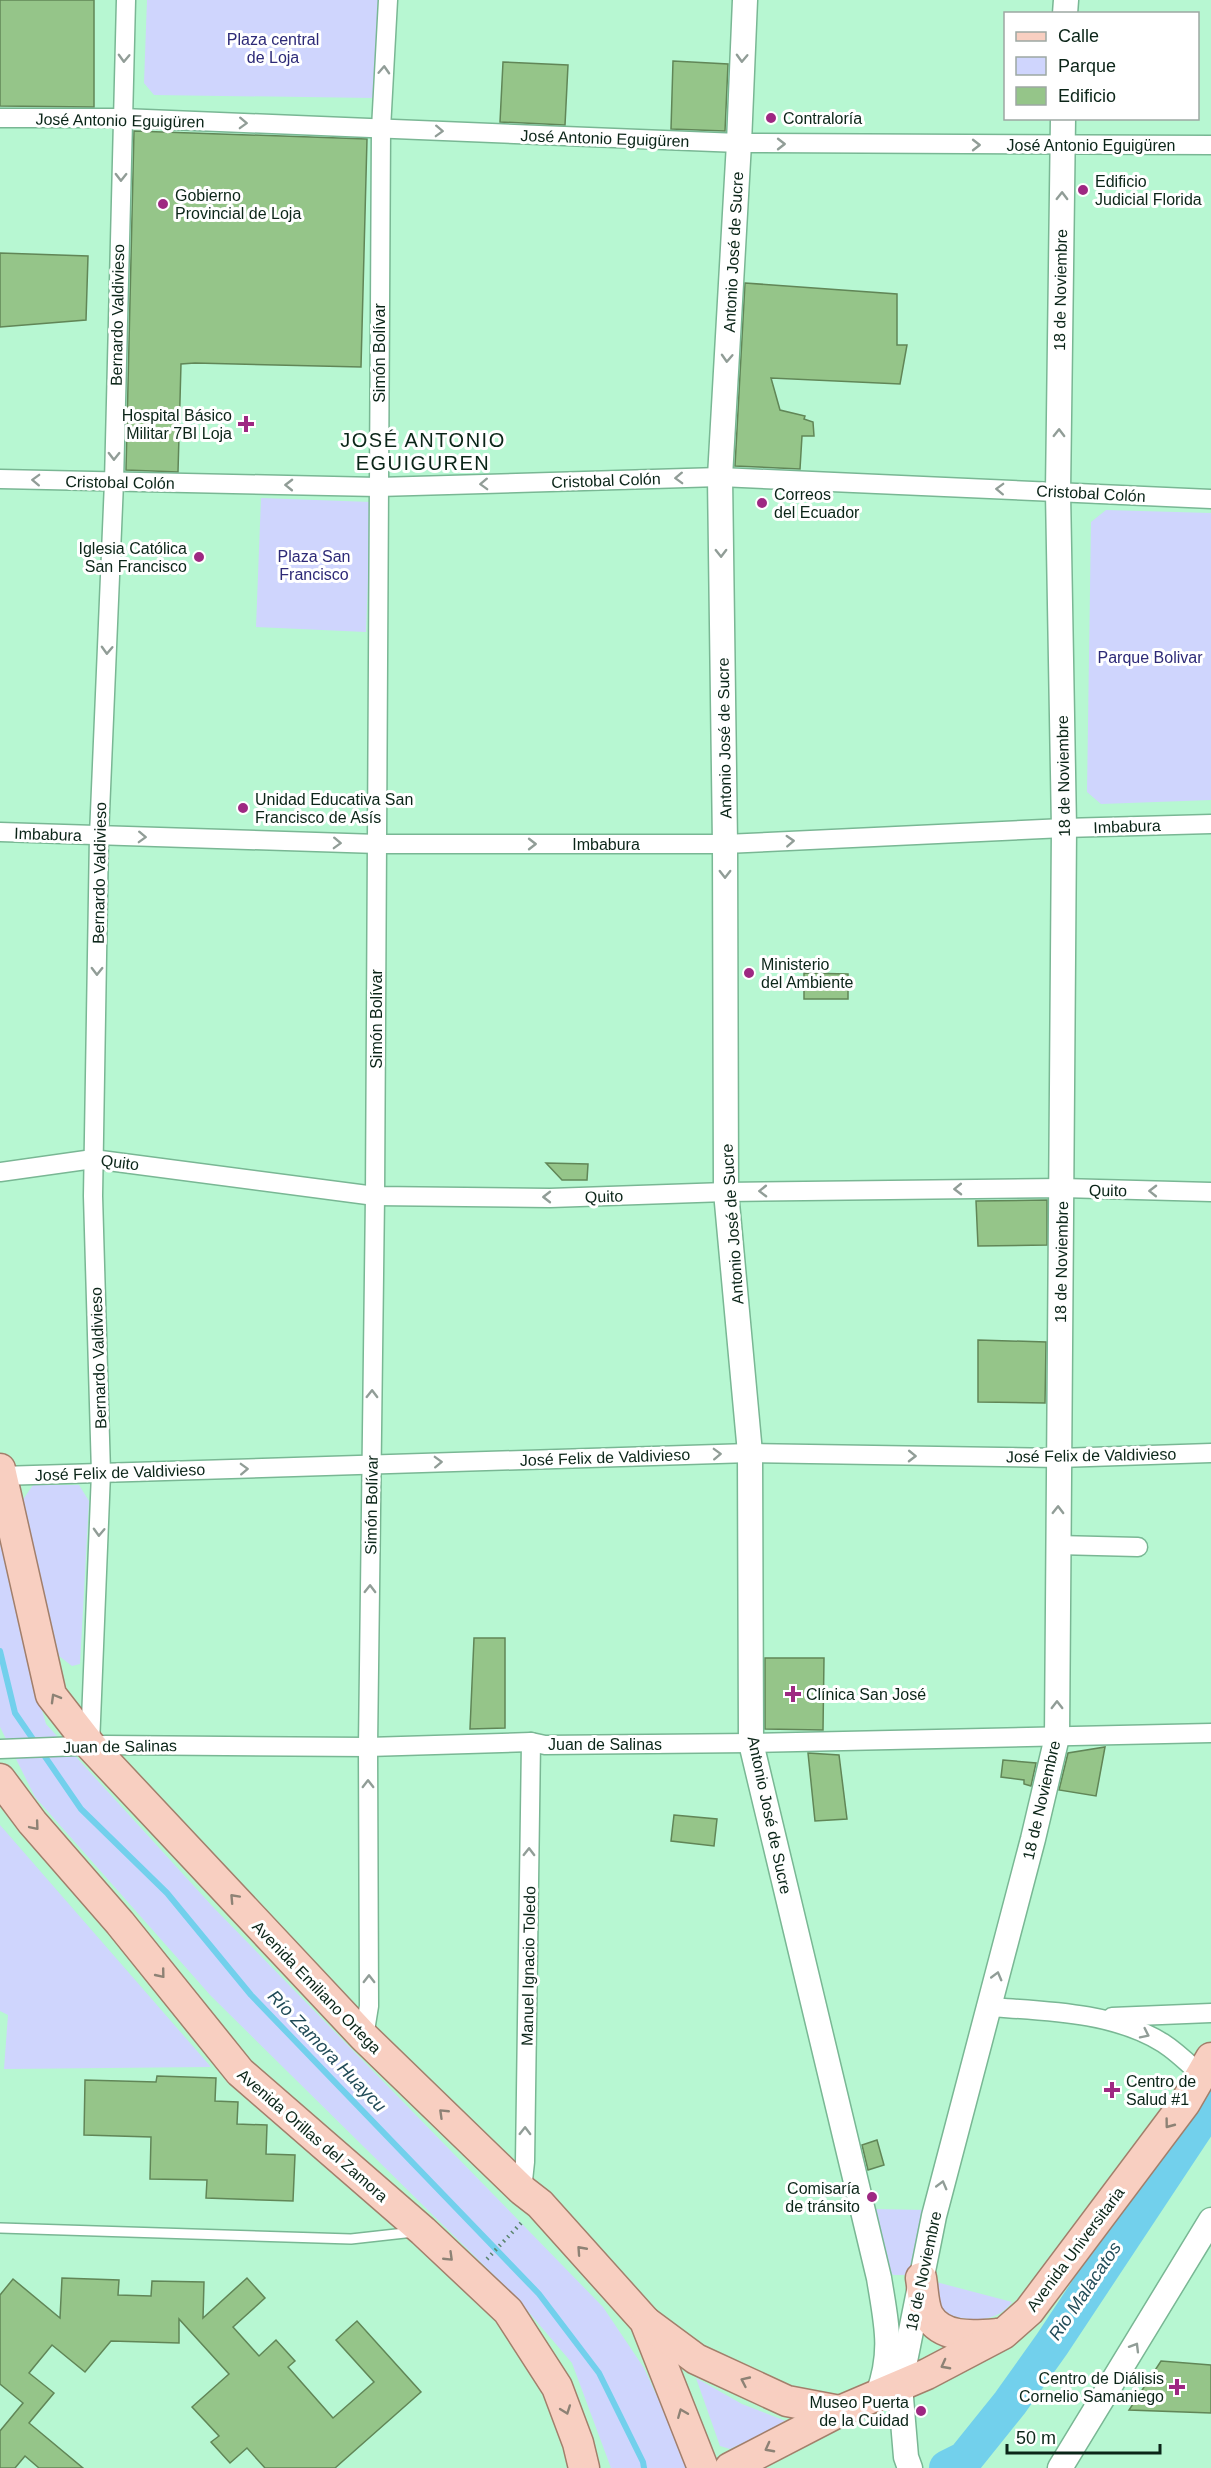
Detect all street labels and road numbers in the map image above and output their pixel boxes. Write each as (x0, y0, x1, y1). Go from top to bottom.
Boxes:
street label: José Antonio Eguigüren (35, 111, 205, 130)
street label: José Antonio Eguigüren (520, 127, 690, 150)
street label: José Antonio Eguigüren (1006, 137, 1176, 154)
street label: Antonio José de Sucre (721, 171, 746, 333)
street label: 18 de Noviembre (1051, 229, 1070, 351)
street label: Bernardo Valdivieso (108, 244, 127, 386)
street label: Simón Bolívar (371, 303, 388, 403)
street label: Cristobal Colón (551, 470, 661, 491)
street label: Cristobal Colón (65, 473, 175, 492)
street label: Cristobal Colón (1036, 482, 1146, 505)
street label: Antonio José de Sucre (715, 657, 734, 819)
street label: 18 de Noviembre (1054, 715, 1073, 837)
street label: Bernardo Valdivieso (90, 802, 109, 944)
street label: Imbabura (1093, 817, 1161, 836)
street label: Imbabura (14, 825, 82, 844)
street label: Imbabura (572, 836, 640, 853)
street label: Simón Bolívar (368, 969, 385, 1069)
street label: Antonio José de Sucre (718, 1143, 747, 1305)
street label: Quito (100, 1152, 140, 1173)
street label: Quito (1089, 1182, 1127, 1199)
street label: Quito (585, 1187, 624, 1206)
street label: 18 de Noviembre (1052, 1201, 1071, 1323)
street label: Bernardo Valdivieso (88, 1287, 109, 1429)
street label: José Felix de Valdivieso (520, 1446, 691, 1469)
street label: José Felix de Valdivieso (1006, 1446, 1176, 1465)
street label: Simón Bolívar (362, 1454, 381, 1555)
street label: José Felix de Valdivieso (35, 1461, 206, 1484)
street label: Antonio José de Sucre (744, 1735, 795, 1896)
street label: Juan de Salinas (548, 1736, 662, 1753)
street label: Juan de Salinas (63, 1737, 177, 1756)
street label: 18 de Noviembre (1020, 1739, 1063, 1861)
street label: Manuel Ignacio Toledo (519, 1886, 538, 2046)
street label: Avenida Emiliano Ortega (249, 1918, 384, 2057)
street label: Avenida Orillas del Zamora (234, 2066, 391, 2205)
street label: Avenida Universitaria (1023, 2184, 1128, 2315)
street label: 18 de Noviembre (903, 2210, 944, 2332)

